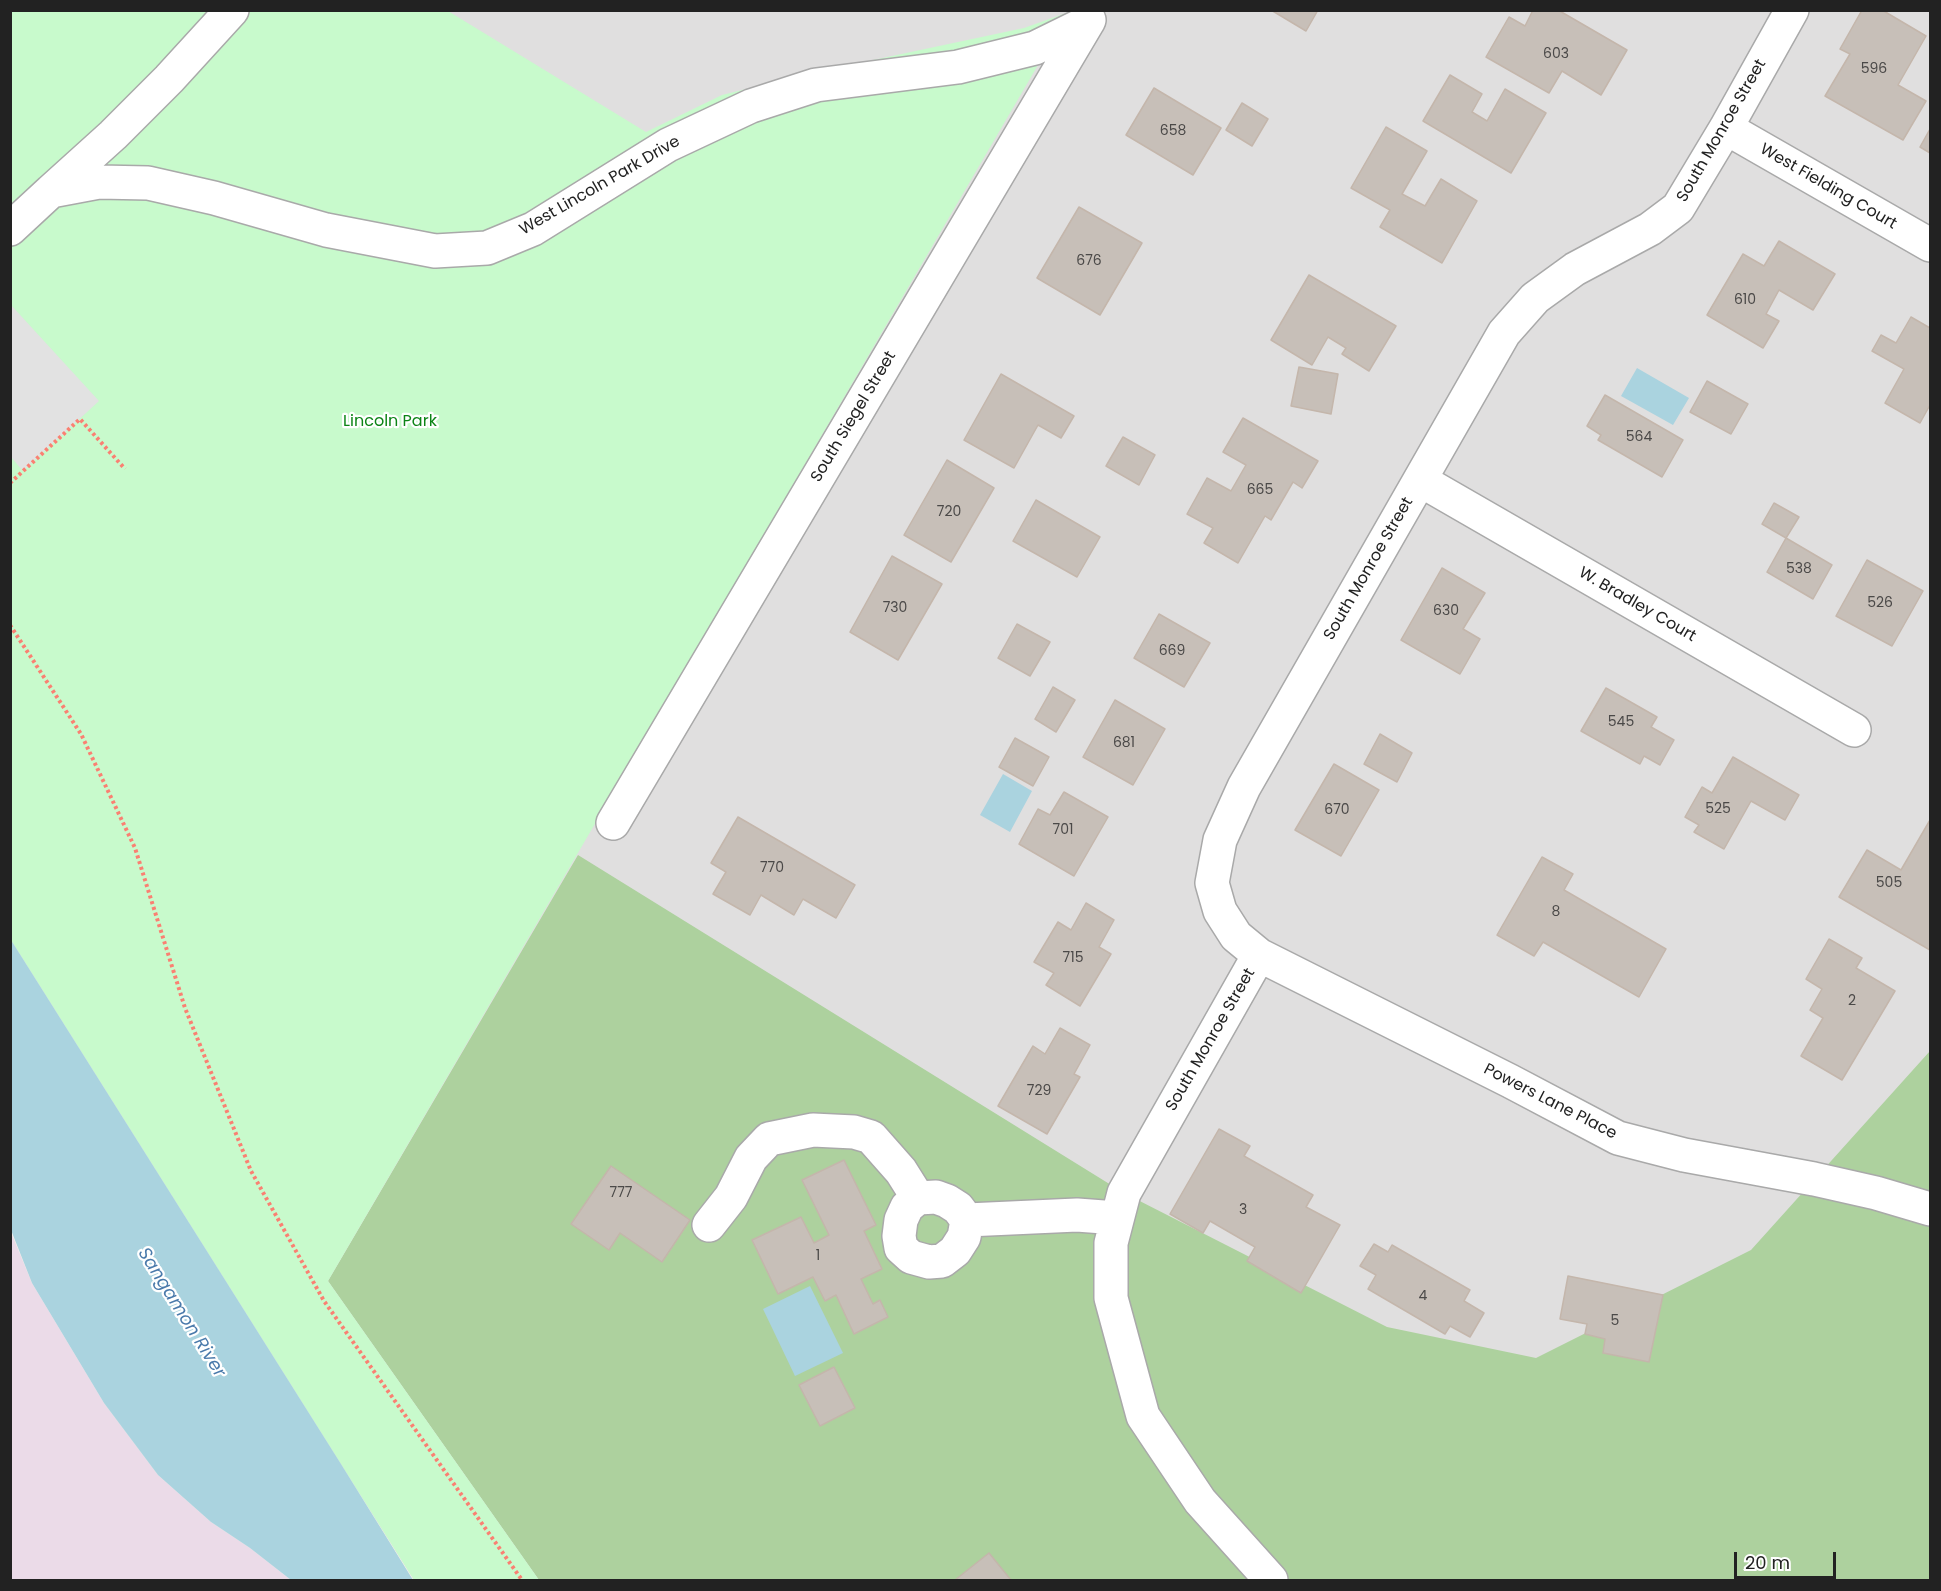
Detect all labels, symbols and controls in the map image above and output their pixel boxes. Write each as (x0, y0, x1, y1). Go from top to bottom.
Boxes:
house number: 603 (1543, 46, 1569, 62)
street label: South Monroe Street (1673, 56, 1771, 206)
house number: 596 (1861, 61, 1887, 77)
house number: 658 (1160, 123, 1186, 139)
street label: West Lincoln Park Drive (516, 132, 684, 240)
street label: West Fielding Court (1756, 140, 1900, 234)
house number: 676 (1076, 253, 1102, 269)
house number: 610 (1734, 292, 1756, 308)
street label: South Siegel Street (807, 348, 901, 486)
park label: Lincoln Park (343, 412, 437, 432)
house number: 564 (1626, 429, 1652, 445)
house number: 665 (1247, 482, 1273, 498)
street label: South Monroe Street (1320, 494, 1418, 644)
house number: 720 (937, 504, 961, 520)
house number: 538 (1786, 561, 1812, 577)
street label: W. Bradley Court (1575, 564, 1699, 646)
house number: 526 (1867, 595, 1893, 611)
house number: 730 (883, 600, 907, 616)
house number: 630 (1433, 603, 1459, 619)
house number: 669 (1159, 643, 1185, 659)
house number: 545 (1608, 714, 1634, 730)
house number: 681 (1113, 735, 1135, 751)
house number: 525 (1705, 801, 1731, 817)
house number: 670 (1324, 802, 1350, 818)
house number: 701 (1053, 822, 1073, 838)
house number: 770 (760, 860, 784, 876)
house number: 505 (1876, 875, 1902, 891)
house number: 8 (1552, 904, 1560, 920)
house number: 715 (1063, 950, 1083, 966)
street label: South Monroe Street (1162, 965, 1260, 1115)
house number: 2 (1848, 993, 1856, 1009)
street label: Powers Lane Place (1480, 1060, 1620, 1144)
house number: 729 (1027, 1083, 1051, 1099)
house number: 777 (610, 1185, 632, 1201)
house number: 3 (1239, 1202, 1247, 1218)
water label: Sangamon River (132, 1244, 230, 1382)
house number: 1 (816, 1248, 820, 1264)
house number: 4 (1419, 1288, 1427, 1304)
house number: 5 (1611, 1313, 1619, 1329)
scale bar (1737, 1540, 1839, 1578)
text: 20 m (1745, 1550, 1790, 1575)

